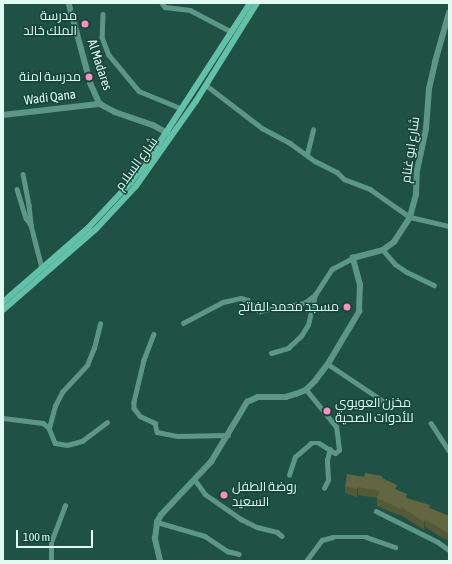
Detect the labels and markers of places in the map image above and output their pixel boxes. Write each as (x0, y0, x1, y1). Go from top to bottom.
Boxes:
place label: مدرسة الملك خالد (23, 9, 77, 40)
marker: مدرسة الملك خالد (80, 19, 90, 29)
place label: مدرسة امنة (19, 69, 81, 85)
marker: مدرسة امنة (84, 72, 94, 82)
place label: مسجد محمد الفاتح (238, 299, 339, 315)
marker: مسجد محمد الفاتح (342, 302, 352, 312)
place label: مخزن العويوي للأدوات الصحية (335, 396, 414, 427)
marker: مخزن العويوي للأدوات الصحية (322, 406, 332, 416)
place label: روضة الطفل السعيد (232, 480, 297, 511)
marker: روضة الطفل السعيد (219, 490, 229, 500)

